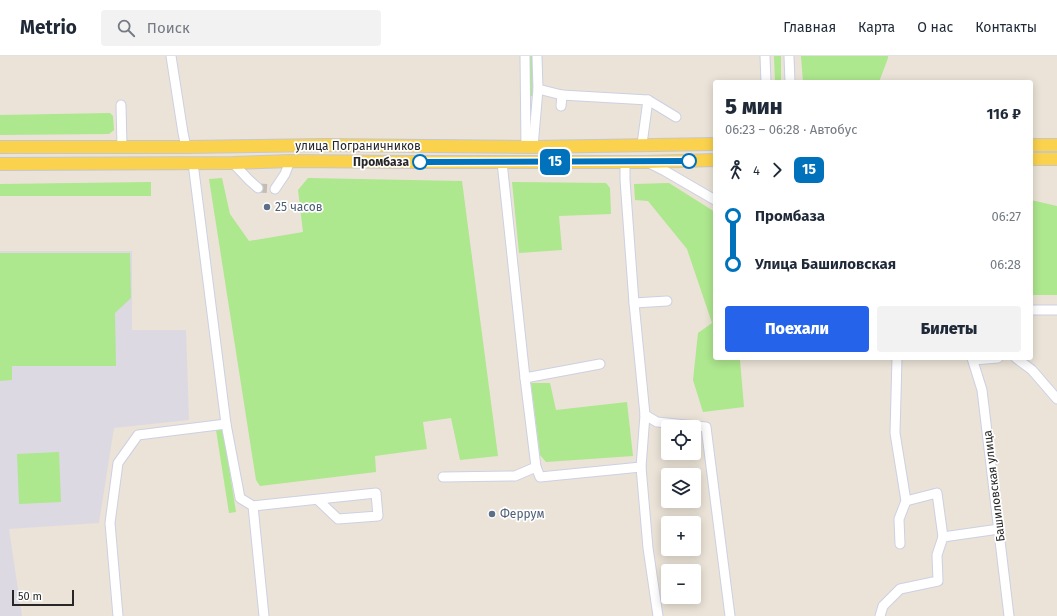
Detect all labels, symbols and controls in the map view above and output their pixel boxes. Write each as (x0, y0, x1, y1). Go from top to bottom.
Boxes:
search box (101, 10, 381, 46)
text: Metrio (20, 16, 77, 39)
icon: search (115, 17, 137, 39)
text: Поиск (147, 19, 190, 37)
text: Главная (783, 19, 836, 36)
text: Карта (858, 19, 895, 36)
text: О нас (917, 19, 953, 36)
text: Контакты (975, 19, 1037, 36)
text: 5 мин (725, 93, 783, 120)
text: 116 ₽ (986, 105, 1021, 123)
text: 06:23 – 06:28 · Автобус (725, 122, 857, 137)
street label: улица Пограничников (295, 139, 421, 153)
line badge: 15 (537, 149, 573, 175)
text: 15 (548, 153, 562, 170)
unlabelled marker (681, 153, 697, 169)
marker: Промбаза (412, 154, 428, 170)
place label: Промбаза (353, 155, 409, 169)
icon: walk (725, 159, 747, 181)
icon: forward (766, 159, 788, 181)
text: 15 (802, 161, 816, 178)
text: 4 (753, 163, 760, 178)
place label: 25 часов (275, 200, 323, 214)
marker: 25 часов (262, 202, 272, 212)
text: Промбаза (755, 207, 825, 225)
text: 06:27 (992, 209, 1021, 224)
text: Улица Башиловская (755, 255, 896, 273)
text: 06:28 (990, 257, 1021, 272)
button: Поехали (725, 306, 869, 352)
button: Билеты (877, 306, 1021, 352)
map controls (661, 420, 701, 604)
button: locate (661, 420, 701, 460)
street label: Башиловская улица (980, 429, 1008, 543)
button: layers (661, 468, 701, 508)
place label: Феррум (500, 507, 545, 521)
marker: Феррум (487, 509, 497, 519)
button: + (661, 516, 701, 556)
button: − (661, 564, 701, 604)
scale bar (12, 588, 74, 607)
text: 50 m (18, 590, 42, 603)

